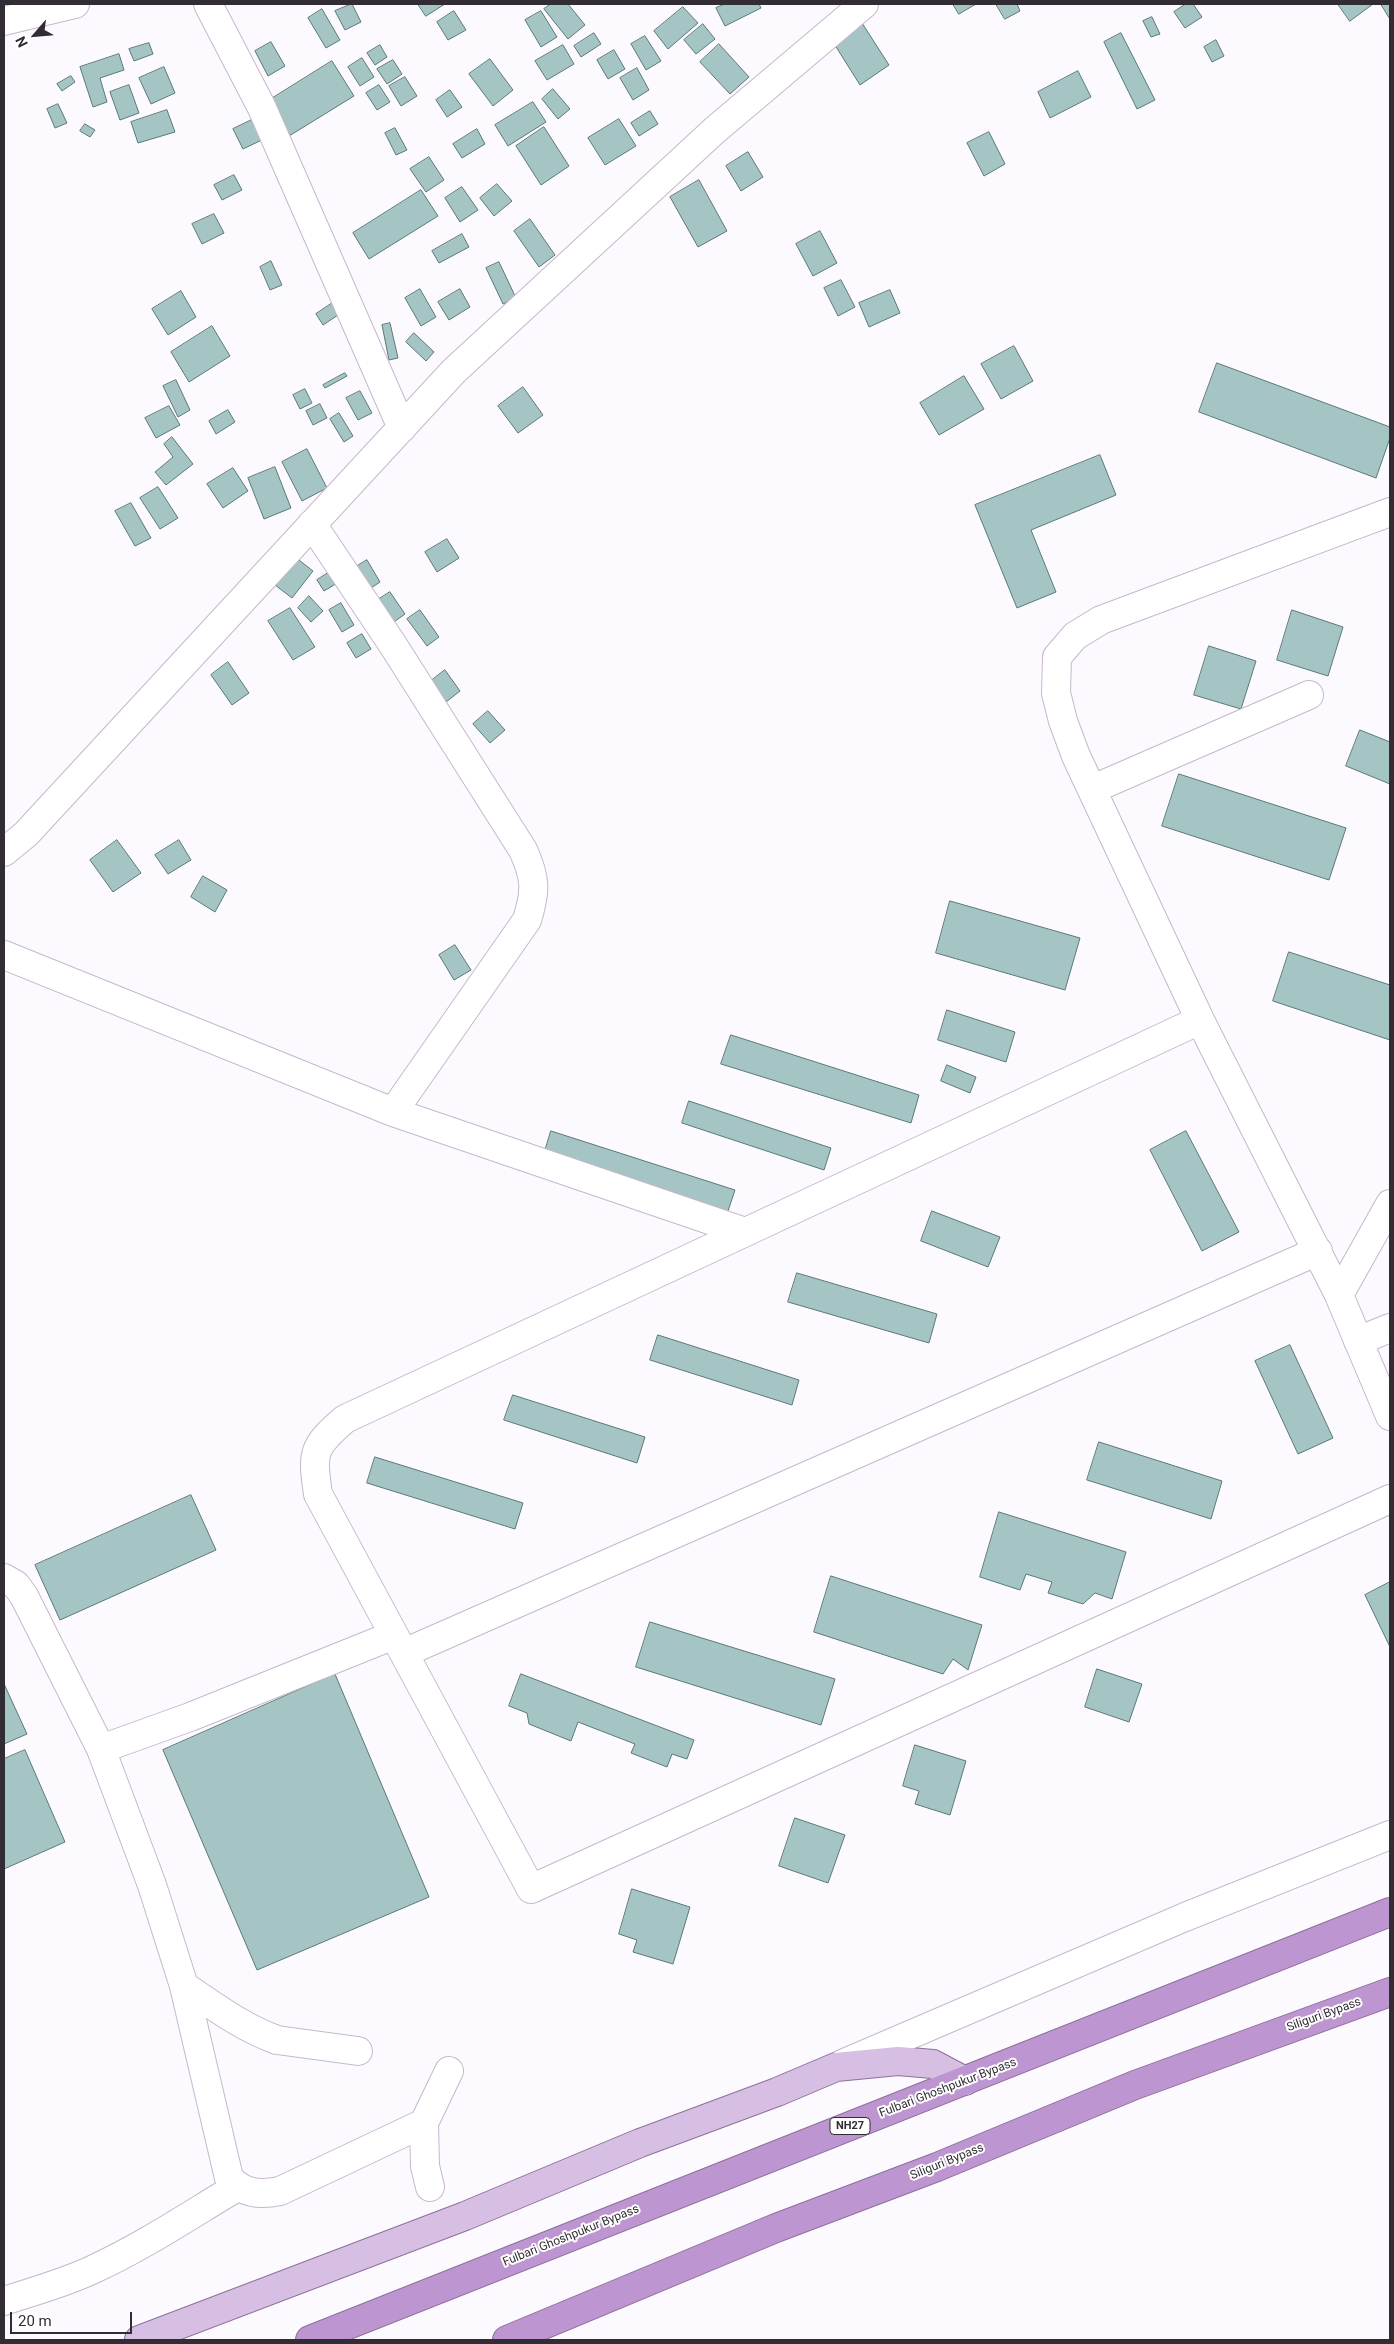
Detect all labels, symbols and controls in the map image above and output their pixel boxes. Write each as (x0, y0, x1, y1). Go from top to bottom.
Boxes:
north arrow (10, 10, 60, 60)
text: N (12, 34, 31, 50)
street label: Siliguri Bypass (1285, 1995, 1363, 2035)
street label: Fulbari Ghoshpukur Bypass (877, 2055, 1019, 2121)
road number: NH27 (830, 2118, 870, 2134)
street label: Siliguri Bypass (908, 2141, 986, 2183)
street label: Fulbari Ghoshpukur Bypass (501, 2202, 641, 2270)
scale bar (12, 2302, 135, 2334)
text: 20 m (18, 2312, 52, 2330)

